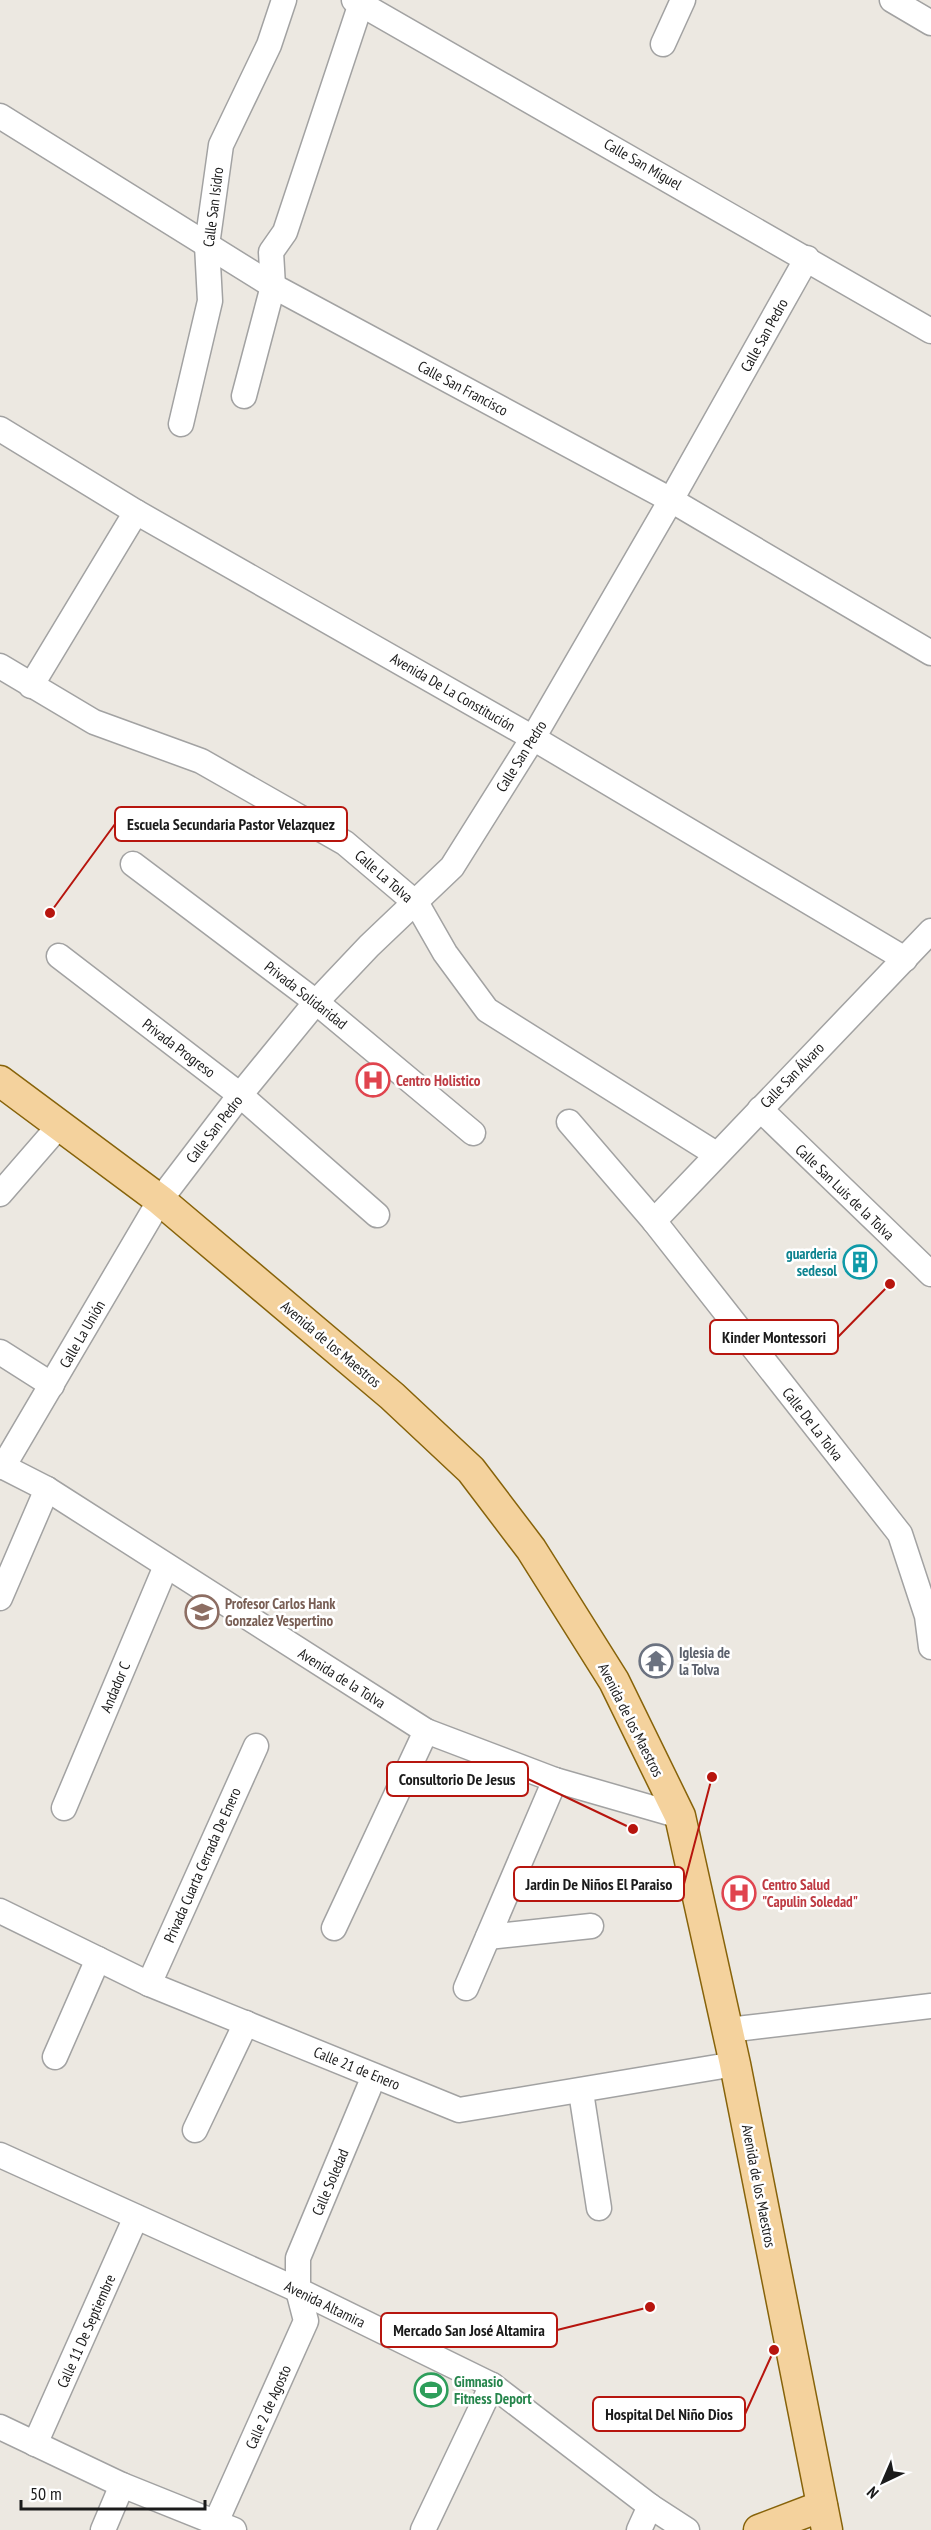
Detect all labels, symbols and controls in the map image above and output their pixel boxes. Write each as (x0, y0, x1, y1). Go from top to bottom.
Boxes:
street label: Calle San Miguel (601, 134, 686, 194)
street label: Calle San Isidro (199, 166, 227, 248)
street label: Calle San Pedro (736, 295, 792, 375)
street label: Calle San Francisco (415, 356, 511, 420)
street label: Avenida De La Constitución (387, 649, 519, 735)
street label: Calle San Pedro (492, 717, 550, 795)
callout: Escuela Secundaria Pastor Velazquez (115, 807, 347, 841)
text: Escuela Secundaria Pastor Velazquez (127, 814, 335, 834)
street label: Calle La Tolva (351, 846, 417, 906)
street label: Privada Solidaridad (261, 957, 351, 1033)
street label: Privada Progreso (139, 1014, 219, 1082)
street label: Calle San Álvaro (756, 1038, 828, 1112)
hospital icon: Centro Holistico (355, 1062, 391, 1098)
place label: Centro Holistico (396, 1071, 481, 1090)
street label: Calle San Pedro (182, 1091, 246, 1167)
street label: Calle San Luis de la Tolva (792, 1140, 898, 1244)
place label: guarderia sedesol (786, 1244, 837, 1280)
building icon: guarderia sedesol (842, 1244, 878, 1280)
street label: Calle La Unión (55, 1297, 109, 1371)
street label: Avenida de los Maestros (277, 1297, 385, 1391)
callout: Kinder Montessori (710, 1320, 838, 1354)
text: Kinder Montessori (722, 1327, 826, 1347)
street label: Calle De La Tolva (778, 1383, 848, 1465)
school or university icon: Profesor Carlos Hank Gonzalez Vespertino (184, 1594, 220, 1630)
place label: Profesor Carlos Hank Gonzalez Vespertino (225, 1594, 336, 1630)
temple icon: Iglesia de la Tolva (638, 1643, 674, 1679)
place label: Iglesia de la Tolva (679, 1643, 730, 1679)
street label: Avenida de la Tolva (295, 1644, 389, 1712)
street label: Andador C (96, 1659, 134, 1715)
street label: Avenida de los Maestros (594, 1660, 668, 1780)
callout: Consultorio De Jesus (387, 1762, 528, 1796)
text: Consultorio De Jesus (399, 1769, 516, 1789)
street label: Privada Cuarta Cerrada De Enero (159, 1784, 245, 1946)
callout: Jardin De Niños El Paraiso (514, 1867, 684, 1901)
text: Jardin De Niños El Paraiso (525, 1874, 672, 1894)
hospital icon: Centro Salud "Capulin Soledad" (721, 1875, 757, 1911)
place label: Centro Salud "Capulin Soledad" (762, 1875, 858, 1911)
street label: Calle 21 de Enero (311, 2042, 403, 2094)
street label: Avenida de los Maestros (738, 2123, 780, 2249)
street label: Calle Soledad (307, 2146, 353, 2218)
street label: Calle 11 De Septiembre (52, 2271, 120, 2391)
street label: Avenida Altamira (281, 2276, 369, 2332)
callout: Mercado San José Altamira (381, 2313, 557, 2347)
text: Mercado San José Altamira (393, 2320, 545, 2340)
street label: Calle 2 de Agosto (241, 2362, 295, 2452)
sports icon: Gimnasio Fitness Deport (413, 2372, 449, 2408)
place label: Gimnasio Fitness Deport (454, 2372, 532, 2408)
callout: Hospital Del Niño Dios (593, 2397, 745, 2431)
text: Hospital Del Niño Dios (605, 2404, 733, 2424)
north arrow (853, 2452, 913, 2512)
scale bar (21, 2473, 206, 2511)
text: 50 m (30, 2482, 62, 2505)
text: N (863, 2483, 883, 2503)

